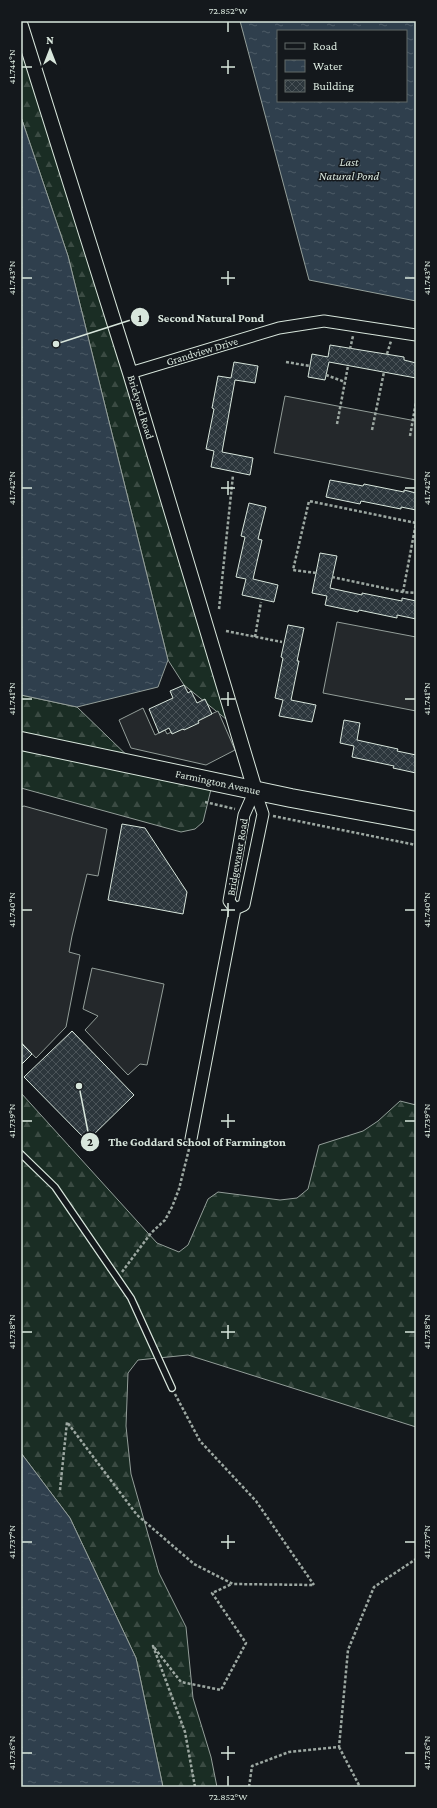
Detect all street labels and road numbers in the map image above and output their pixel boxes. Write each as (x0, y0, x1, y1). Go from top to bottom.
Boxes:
street label: Grandview Drive (165, 334, 239, 368)
street label: Brickyard Road (125, 374, 156, 441)
street label: Farmington Avenue (174, 767, 262, 798)
street label: Bridgewater Road (224, 817, 251, 897)

